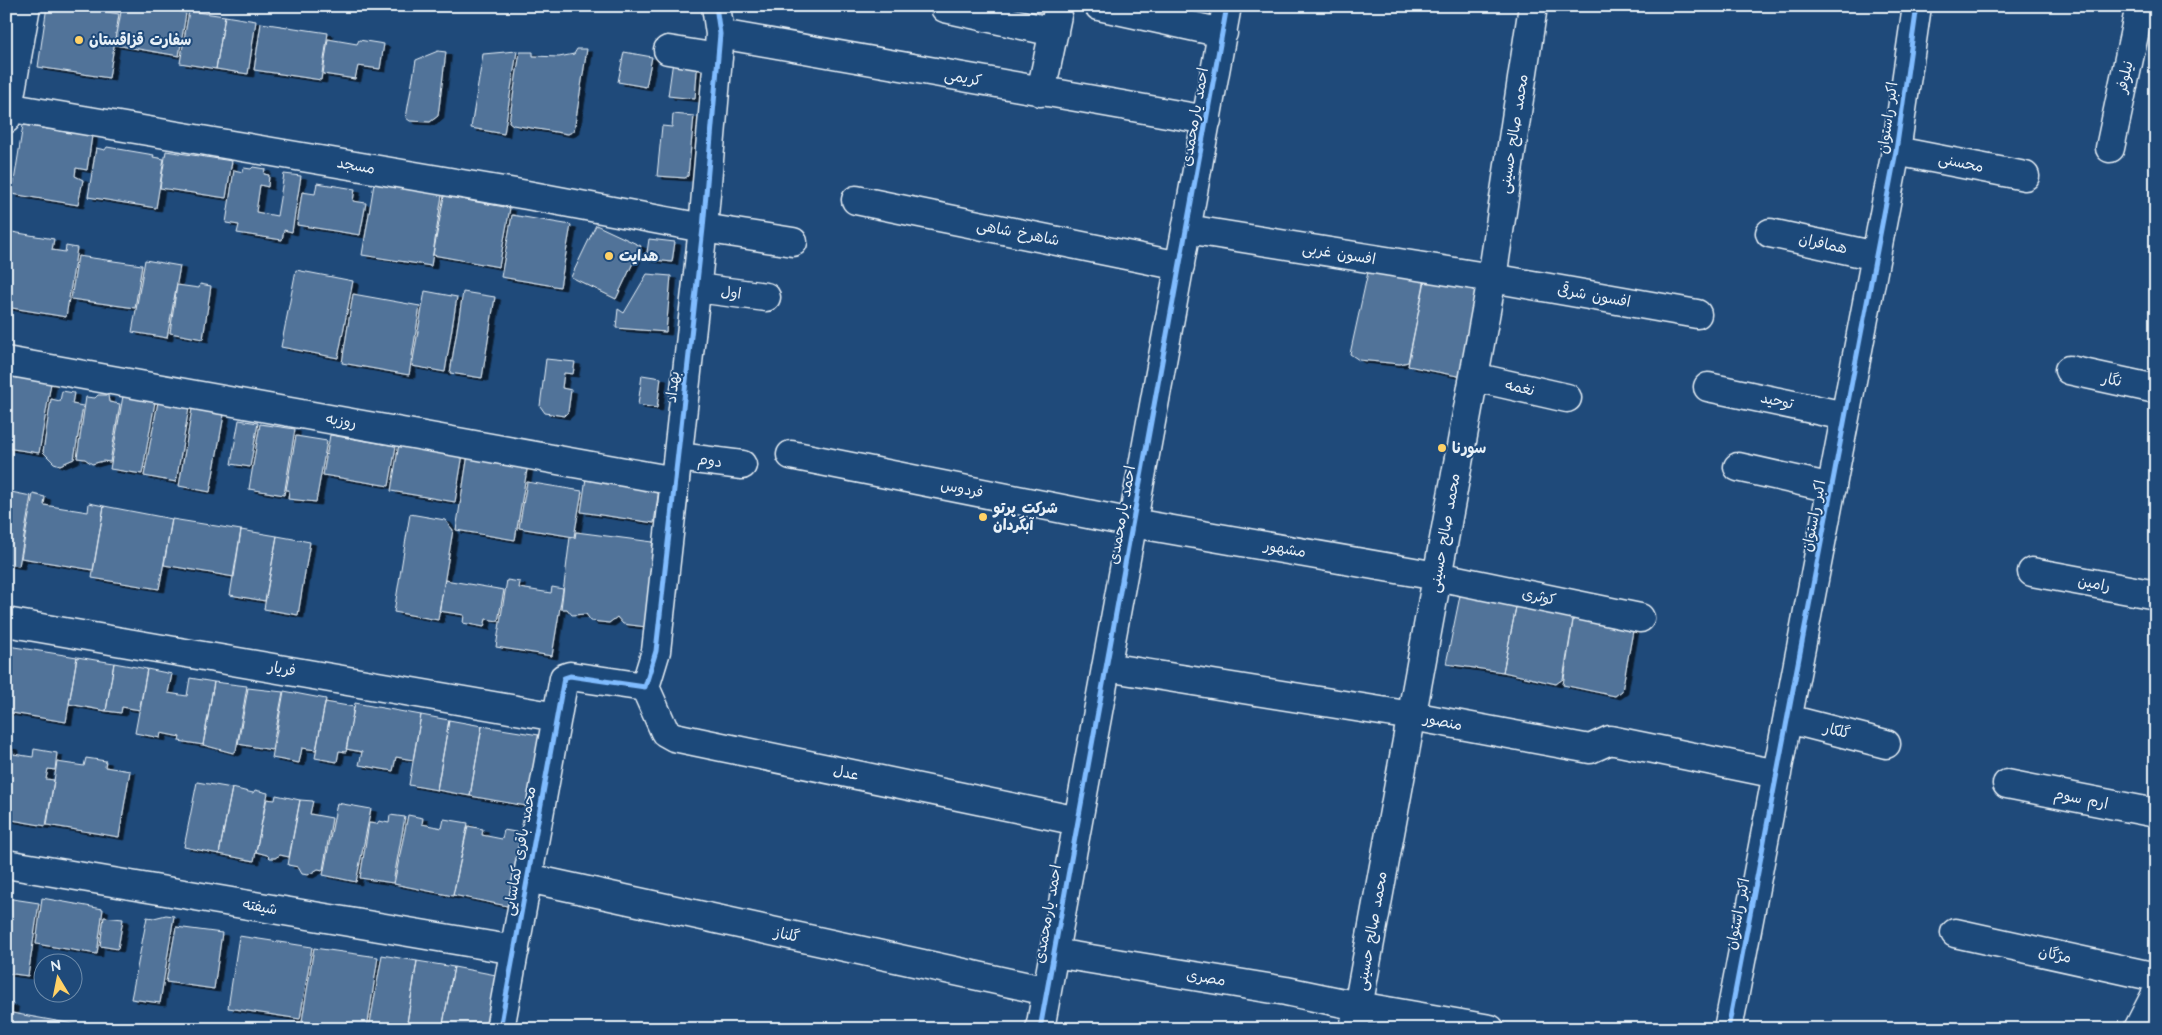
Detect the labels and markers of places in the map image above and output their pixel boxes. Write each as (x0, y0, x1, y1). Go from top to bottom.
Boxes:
place label: سفارت قزاقستان (89, 30, 191, 51)
marker: سفارت قزاقستان (73, 34, 85, 46)
place label: هدایت (619, 246, 659, 267)
marker: هدایت (603, 250, 615, 262)
place label: سورنا (1452, 438, 1486, 459)
marker: سورنا (1436, 442, 1448, 454)
place label: شرکت پرتو آبگردان (992, 498, 1058, 536)
marker: شرکت پرتو آبگردان (977, 511, 989, 523)

